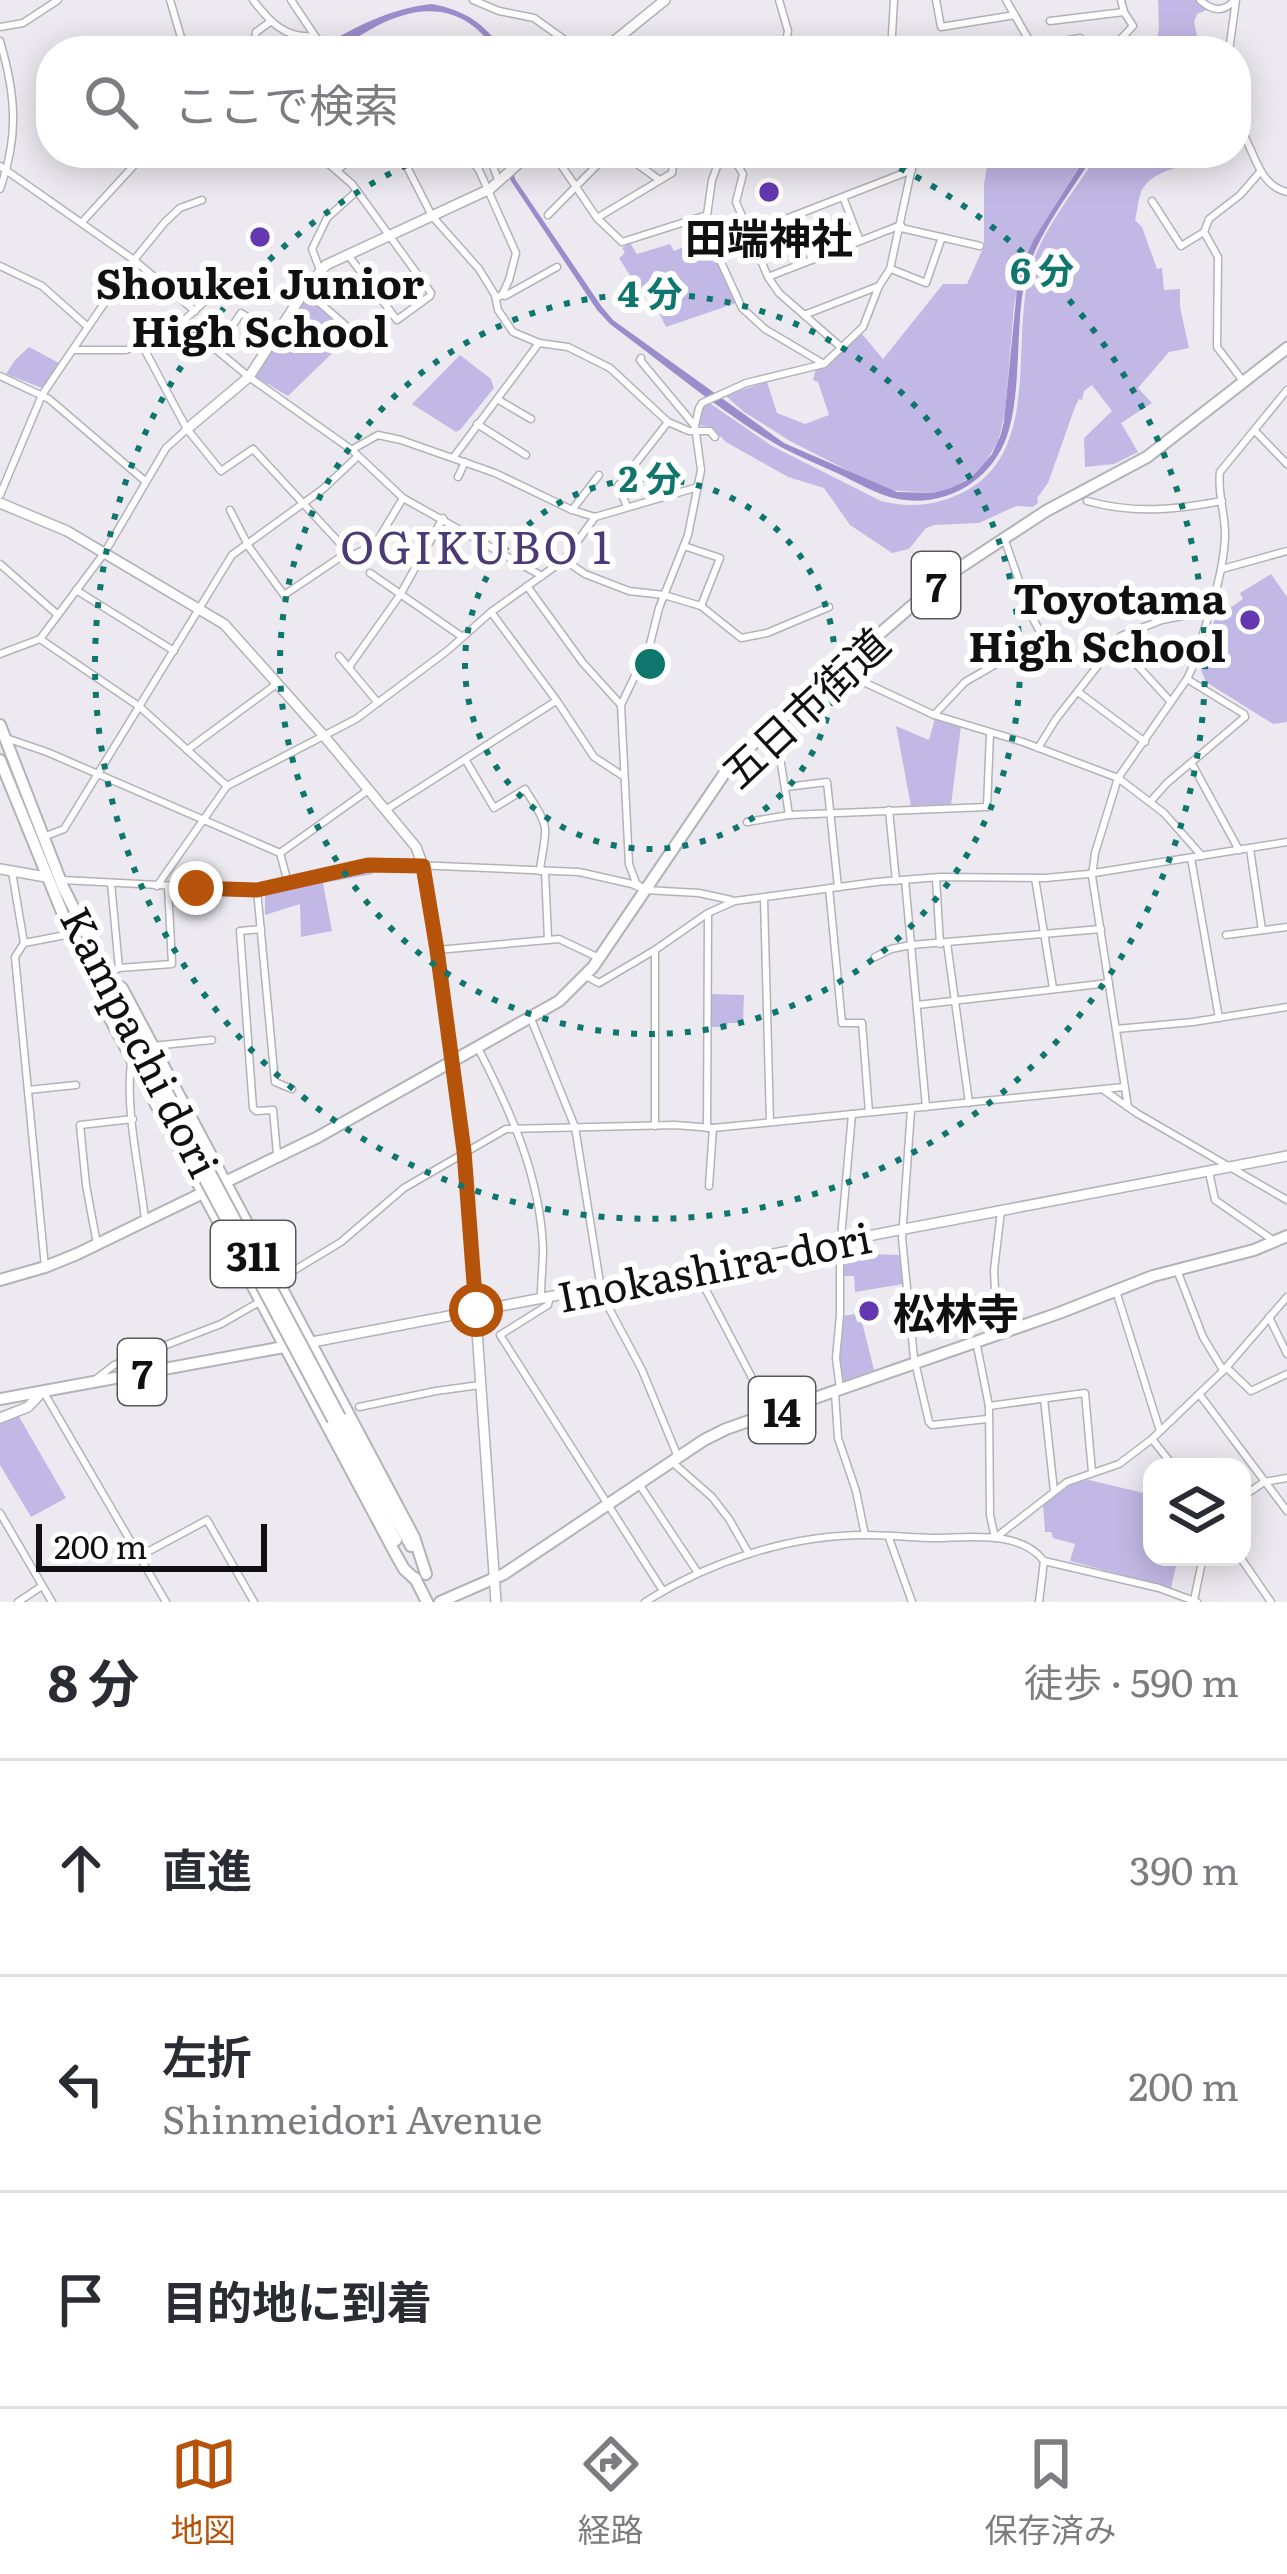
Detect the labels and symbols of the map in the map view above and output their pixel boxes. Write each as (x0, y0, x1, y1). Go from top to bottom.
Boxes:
marker: 田端神社 (756, 179, 782, 205)
place label: 田端神社 (685, 205, 853, 267)
marker: Shoukei Junior High School (247, 224, 273, 250)
text: 6 分 (1010, 242, 1074, 295)
place label: Shoukei Junior High School (96, 250, 424, 360)
text: 4 分 (618, 265, 682, 318)
text: 2 分 (619, 450, 681, 503)
district label: OGIKUBO 1 (340, 511, 614, 578)
road number: 7 (912, 552, 960, 618)
place label: Toyotama High School (968, 565, 1227, 675)
marker: Toyotama High School (1237, 607, 1263, 633)
street label: 五日市街道 (706, 612, 902, 800)
centre of rings (629, 643, 671, 685)
route end (169, 861, 223, 915)
street label: Kampachi dori (47, 895, 237, 1187)
street label: Inokashira-dori (552, 1204, 876, 1326)
road number: 311 (211, 1221, 295, 1287)
place label: 松林寺 (893, 1280, 1019, 1342)
route start (449, 1283, 503, 1337)
marker: 松林寺 (856, 1298, 882, 1324)
road number: 7 (118, 1339, 166, 1405)
road number: 14 (749, 1377, 815, 1443)
scale bar (36, 1518, 267, 1571)

